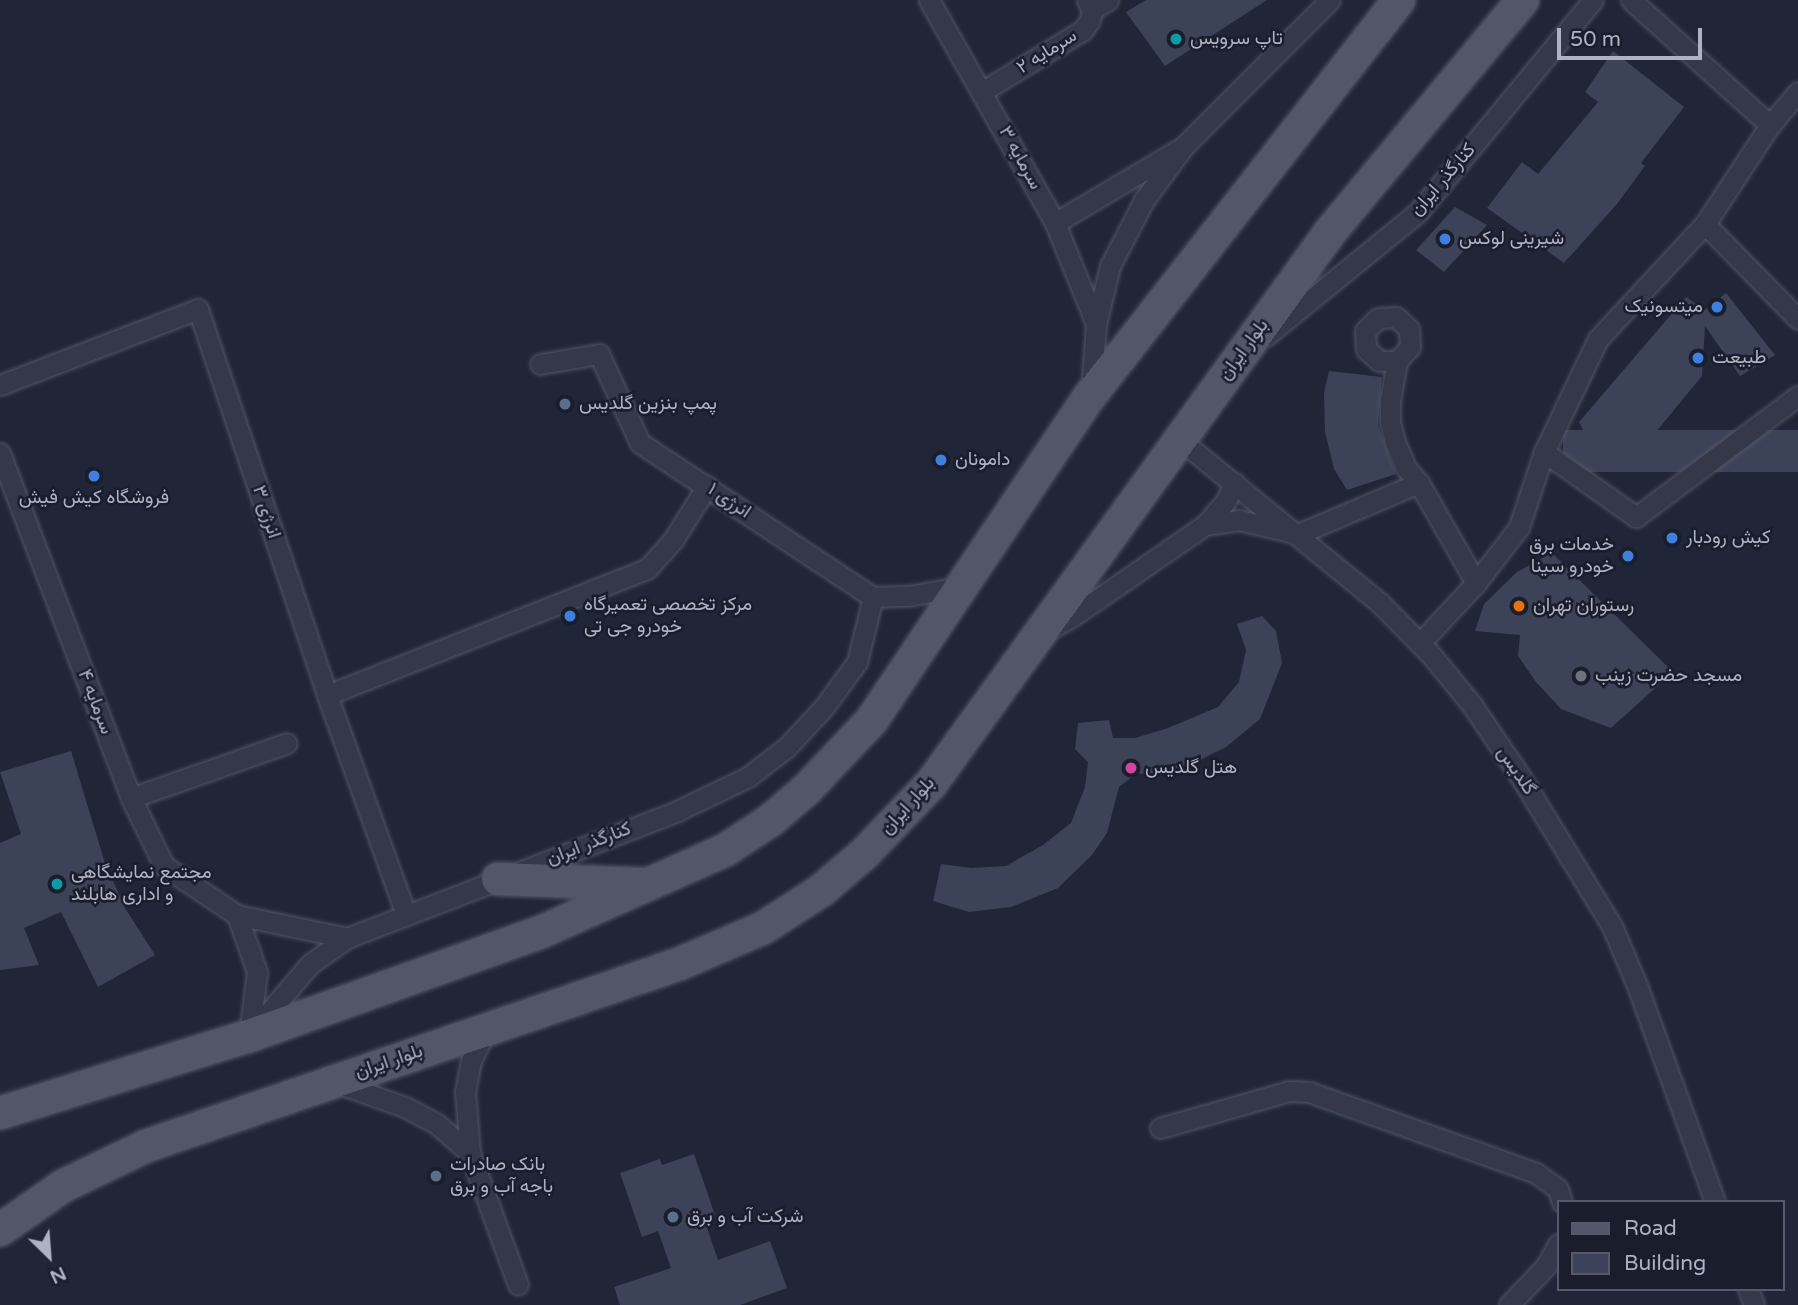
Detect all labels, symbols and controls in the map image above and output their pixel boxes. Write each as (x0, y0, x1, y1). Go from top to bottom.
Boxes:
scale bar (1560, 14, 1705, 58)
street label: سرمایه ۲ (1013, 25, 1081, 79)
text: 50 m (1570, 27, 1621, 52)
place label: تاپ سرویس (1190, 28, 1283, 50)
marker: تاپ سرویس (1168, 31, 1184, 47)
street label: سرمایه ۳ (993, 122, 1047, 194)
street label: کنارگذر ایران (1405, 139, 1481, 221)
place label: شيرينی لوكس (1459, 228, 1564, 250)
marker: شيرينی لوكس (1437, 231, 1453, 247)
place label: میتسونیک (1624, 296, 1703, 318)
marker: میتسونیک (1709, 299, 1725, 315)
street label: بلوار ایران (1214, 315, 1274, 385)
place label: طبیعت (1712, 347, 1766, 369)
marker: طبیعت (1690, 350, 1706, 366)
place label: پمپ بنزین گلدیس (579, 393, 717, 415)
marker: پمپ بنزین گلدیس (557, 396, 573, 412)
place label: دامونان (955, 449, 1010, 471)
marker: دامونان (933, 452, 949, 468)
marker: فروشگاه کیش فیش (86, 468, 102, 484)
street label: انرژی ۱ (703, 478, 755, 524)
street label: انرژی ۳ (247, 483, 285, 541)
place label: فروشگاه کیش فیش (19, 487, 169, 509)
place label: کیش رودبار (1686, 527, 1771, 549)
marker: کیش رودبار (1664, 530, 1680, 546)
place label: خدمات برق خودرو سینا (1529, 534, 1614, 578)
marker: خدمات برق خودرو سینا (1620, 548, 1636, 564)
place label: مرکز تخصصی تعمیرگاه خودرو جی تی (584, 594, 752, 638)
place label: رستوران تهران (1533, 595, 1634, 617)
marker: رستوران تهران (1511, 598, 1527, 614)
marker: مرکز تخصصی تعمیرگاه خودرو جی تی (562, 608, 578, 624)
place label: مسجد حضرت زینب (1595, 665, 1742, 687)
street label: سرمایه ۴ (72, 666, 118, 738)
marker: مسجد حضرت زینب (1573, 668, 1589, 684)
street label: گلدیس (1491, 742, 1541, 800)
place label: هتل گلدیس (1145, 757, 1237, 779)
marker: هتل گلدیس (1123, 760, 1139, 776)
street label: بلوار ایران (876, 772, 940, 840)
street label: کنارگذر ایران (543, 817, 635, 871)
place label: مجتمع نمایشگاهی و اداری هابلند (71, 862, 212, 906)
marker: مجتمع نمایشگاهی و اداری هابلند (49, 876, 65, 892)
street label: بلوار ایران (352, 1040, 426, 1084)
place label: بانک صادرات باجه آب و برق (450, 1154, 553, 1198)
marker: بانک صادرات باجه آب و برق (428, 1168, 444, 1184)
legend (1556, 1200, 1784, 1291)
place label: شرکت آب و برق (687, 1206, 803, 1228)
marker: شرکت آب و برق (665, 1209, 681, 1225)
text: Road (1624, 1216, 1677, 1241)
north arrow (14, 1221, 84, 1291)
text: Building (1624, 1251, 1706, 1276)
text: N (46, 1262, 69, 1288)

